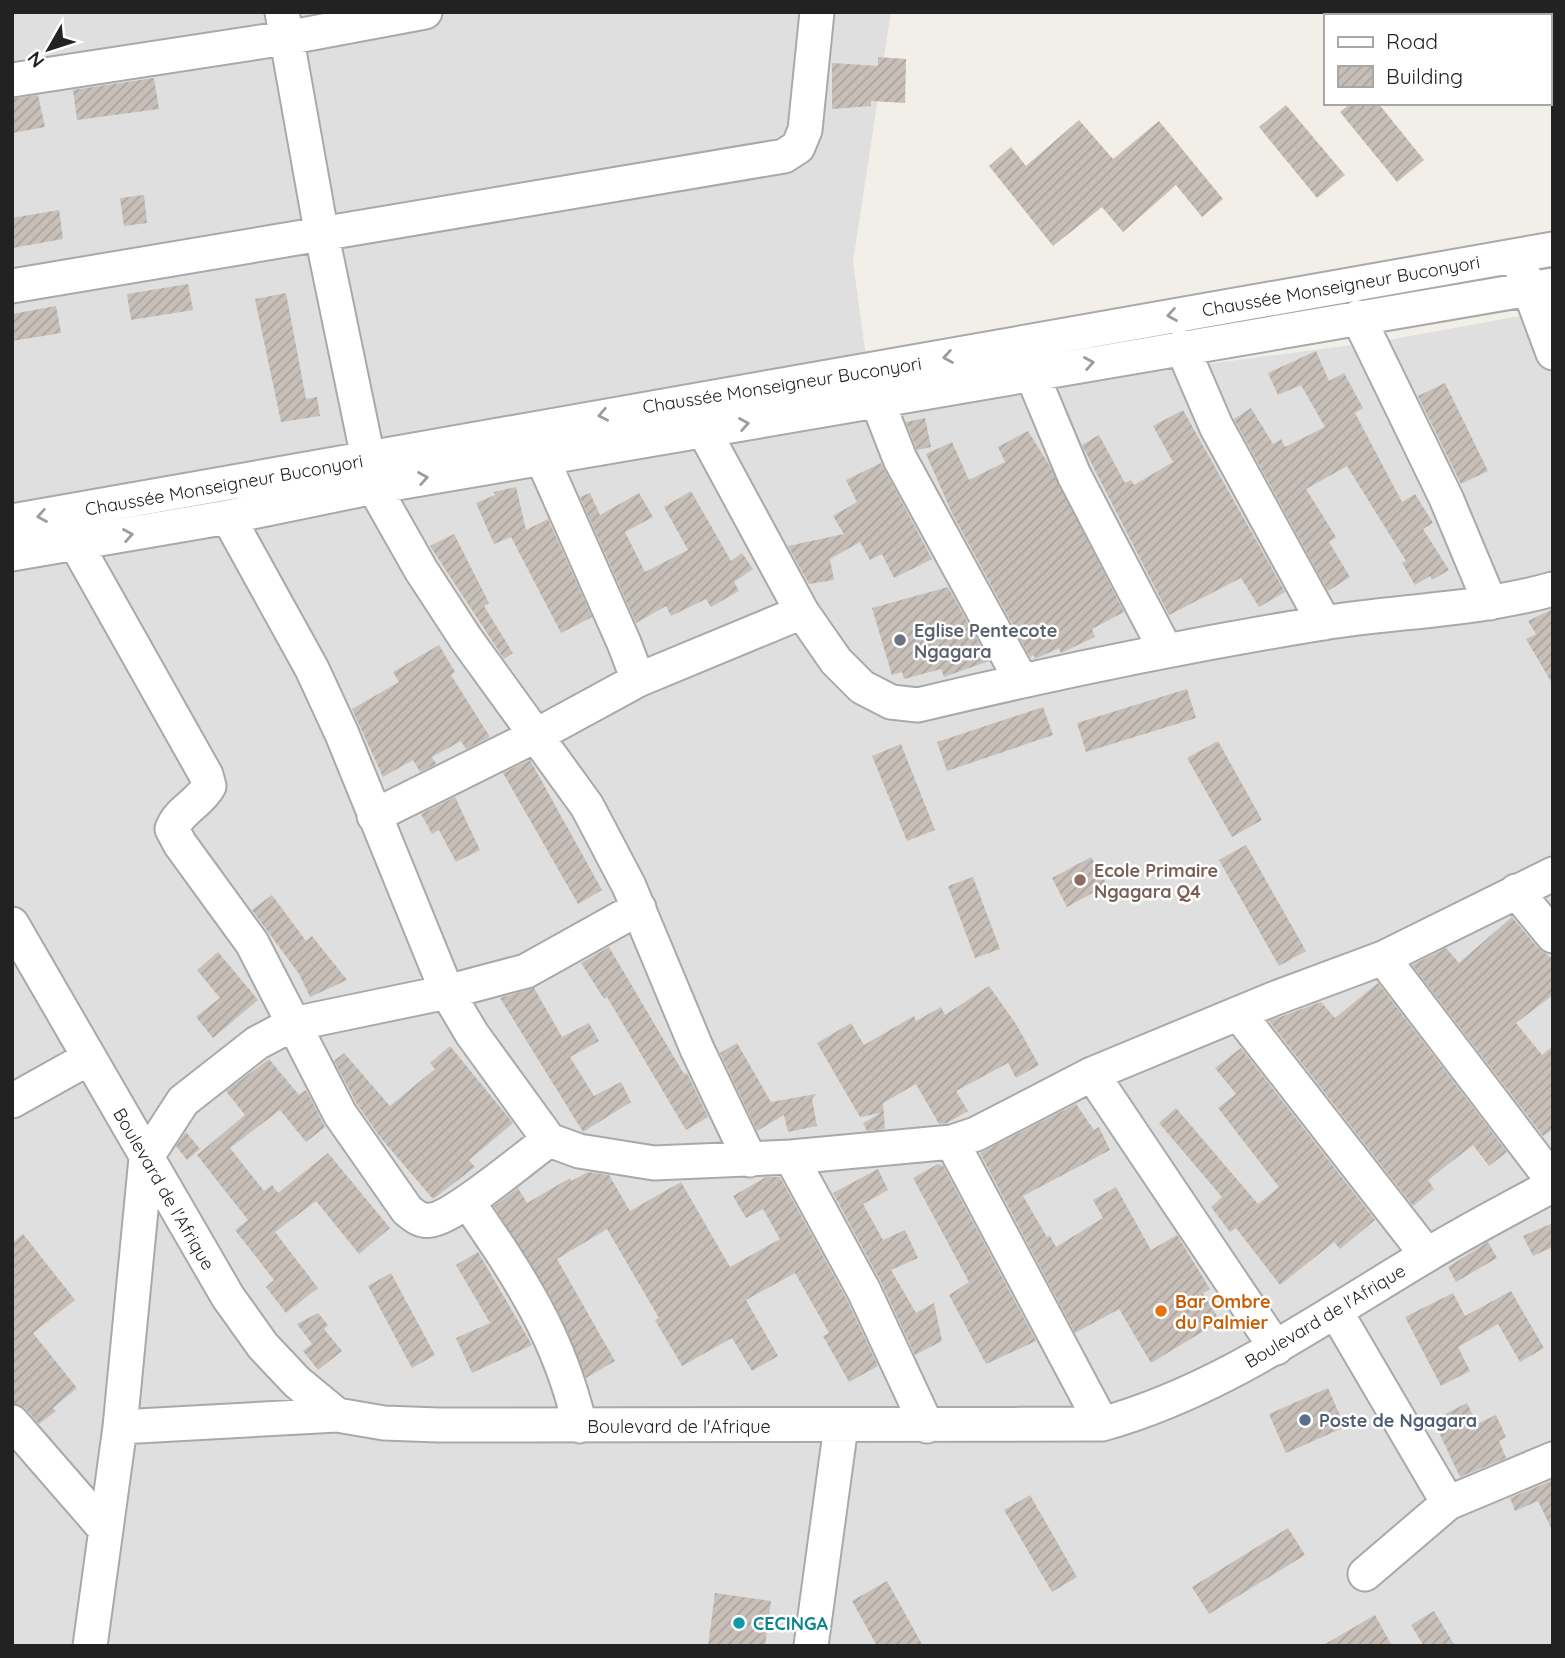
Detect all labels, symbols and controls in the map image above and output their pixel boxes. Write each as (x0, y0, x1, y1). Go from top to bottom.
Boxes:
north arrow (14, 14, 84, 84)
legend (1324, 14, 1551, 105)
text: Road (1386, 28, 1438, 54)
text: N (22, 47, 50, 73)
text: Building (1386, 63, 1463, 89)
street label: Chaussée Monseigneur Buconyori (1200, 250, 1482, 322)
one-way arrow (1166, 307, 1178, 322)
one-way arrow (942, 349, 954, 364)
street label: Chaussée Monseigneur Buconyori (641, 352, 923, 418)
one-way arrow (1083, 356, 1095, 371)
one-way arrow (597, 407, 609, 422)
one-way arrow (738, 417, 750, 432)
street label: Chaussée Monseigneur Buconyori (83, 449, 365, 521)
one-way arrow (417, 471, 429, 486)
one-way arrow (36, 508, 48, 523)
one-way arrow (122, 528, 134, 543)
place label: Eglise Pentecote Ngagara (914, 619, 1057, 663)
marker: Eglise Pentecote Ngagara (892, 632, 908, 648)
place label: Ecole Primaire Ngagara Q4 (1094, 859, 1218, 903)
marker: Ecole Primaire Ngagara Q4 (1072, 872, 1088, 888)
street label: Boulevard de l'Afrique (108, 1104, 220, 1274)
street label: Boulevard de l'Afrique (1240, 1259, 1410, 1373)
place label: Bar Ombre du Palmier (1175, 1290, 1271, 1334)
marker: Bar Ombre du Palmier (1153, 1303, 1169, 1319)
place label: Poste de Ngagara (1319, 1409, 1477, 1432)
marker: Poste de Ngagara (1297, 1412, 1313, 1428)
street label: Boulevard de l'Afrique (587, 1415, 771, 1438)
place label: CECINGA (753, 1612, 829, 1635)
marker: CECINGA (731, 1615, 747, 1631)

